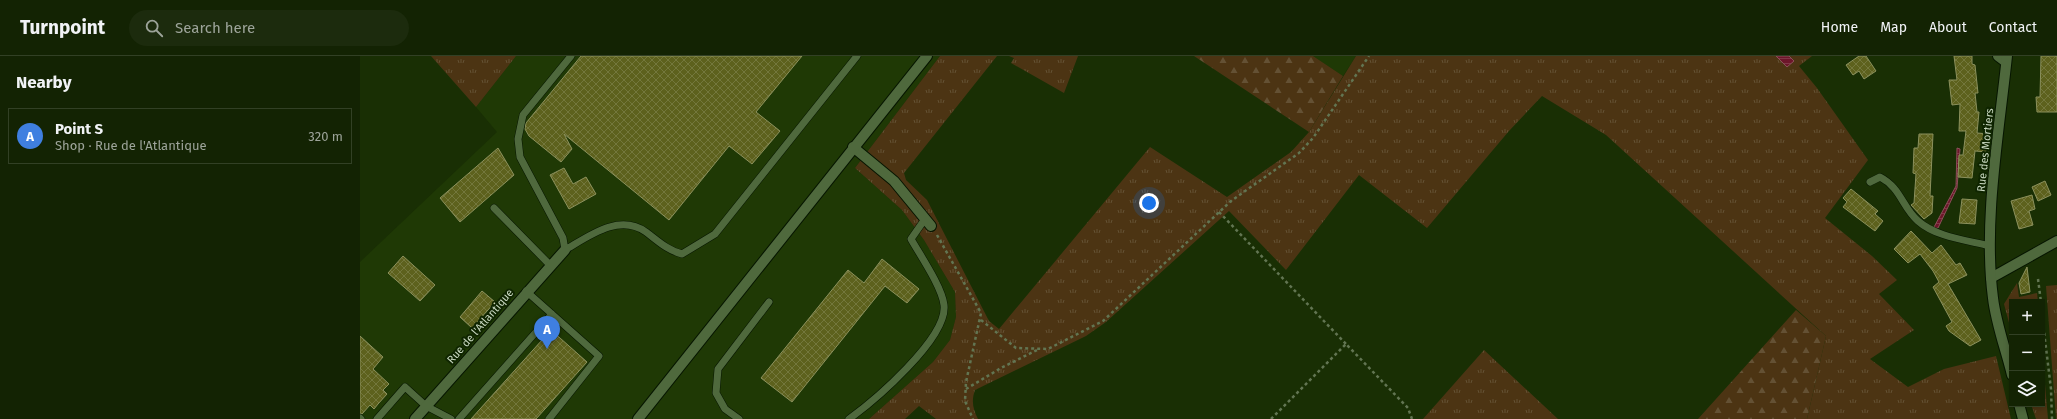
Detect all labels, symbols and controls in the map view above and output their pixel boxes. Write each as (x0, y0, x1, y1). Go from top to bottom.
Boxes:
search box (129, 10, 409, 46)
text: Turnpoint (20, 16, 105, 39)
icon: search (143, 17, 165, 39)
text: Search here (175, 19, 255, 37)
text: Home (1821, 19, 1858, 36)
text: Map (1880, 19, 1907, 36)
text: About (1929, 19, 1967, 36)
text: Contact (1989, 19, 2037, 36)
text: Nearby (16, 72, 71, 93)
street label: Rue des Mortiers (1975, 108, 1996, 193)
text: Point S (55, 120, 103, 138)
text: A (26, 129, 34, 144)
text: 320 m (308, 129, 343, 144)
text: Shop · Rue de l'Atlantique (55, 138, 207, 153)
your location (1139, 193, 1159, 213)
street label: Rue de l'Atlantique (445, 286, 516, 366)
map controls (2009, 299, 2045, 407)
button: + (2009, 299, 2045, 335)
pin: A (534, 316, 560, 349)
button: − (2009, 335, 2045, 371)
button: layers (2009, 371, 2045, 407)

